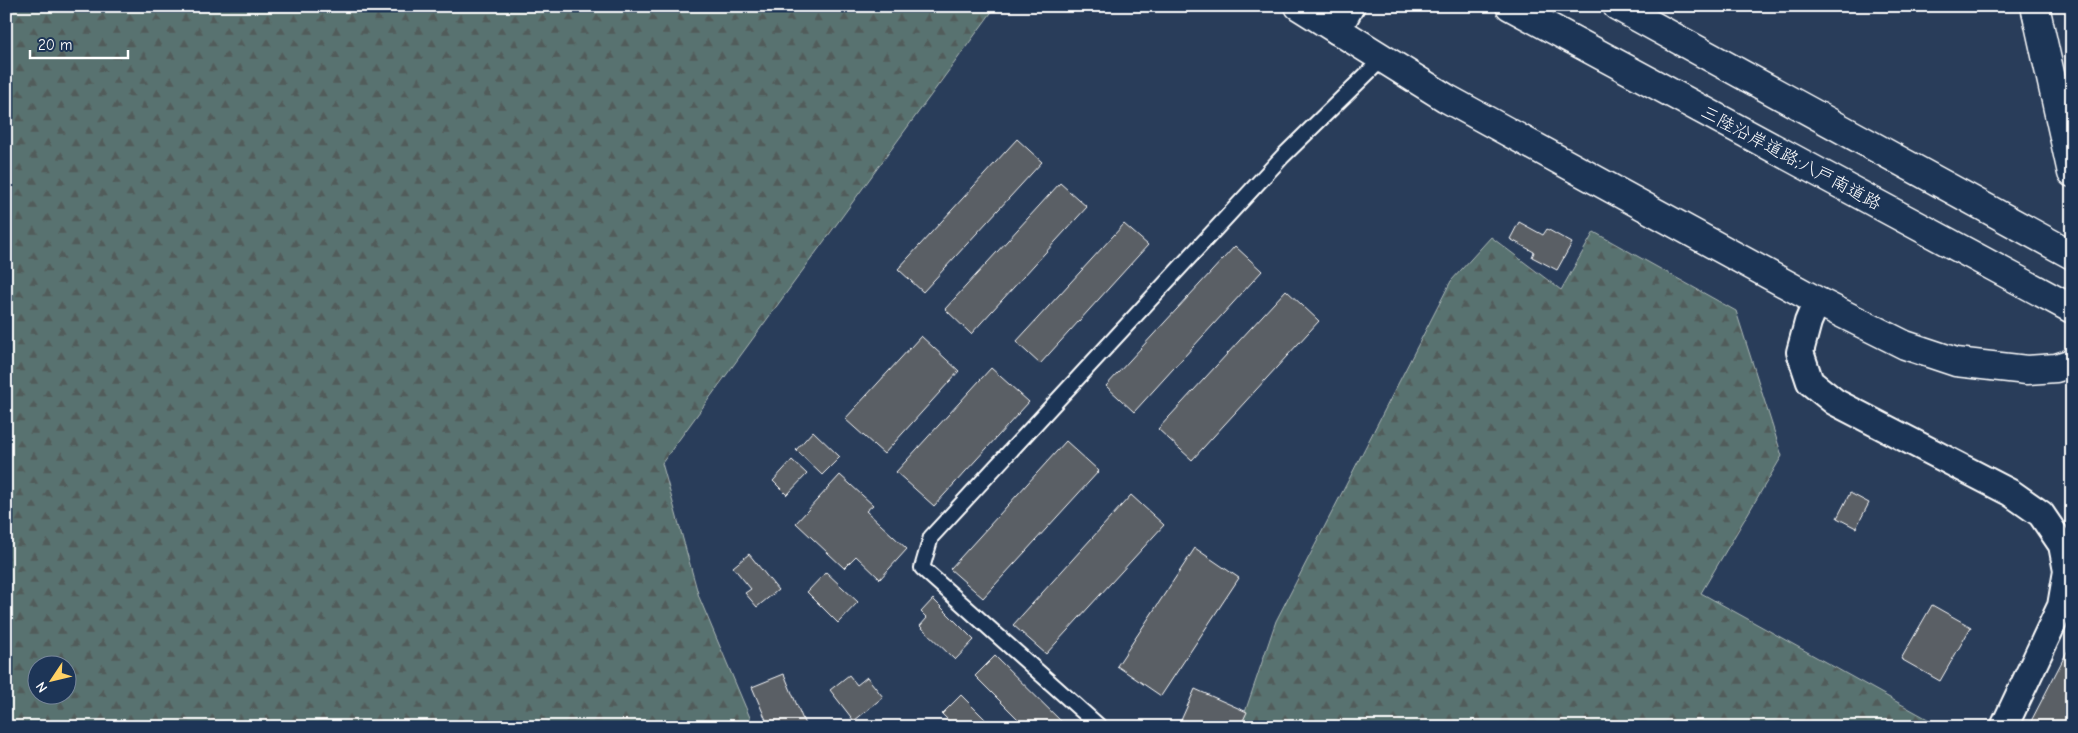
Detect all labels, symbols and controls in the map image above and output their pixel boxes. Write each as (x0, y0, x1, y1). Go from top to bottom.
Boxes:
scale bar (30, 28, 128, 60)
text: 20 m (38, 36, 72, 54)
street label: 三陸沿岸道路;八戸南道路 (1697, 101, 1885, 215)
north arrow (28, 656, 78, 706)
text: N (32, 679, 51, 696)

